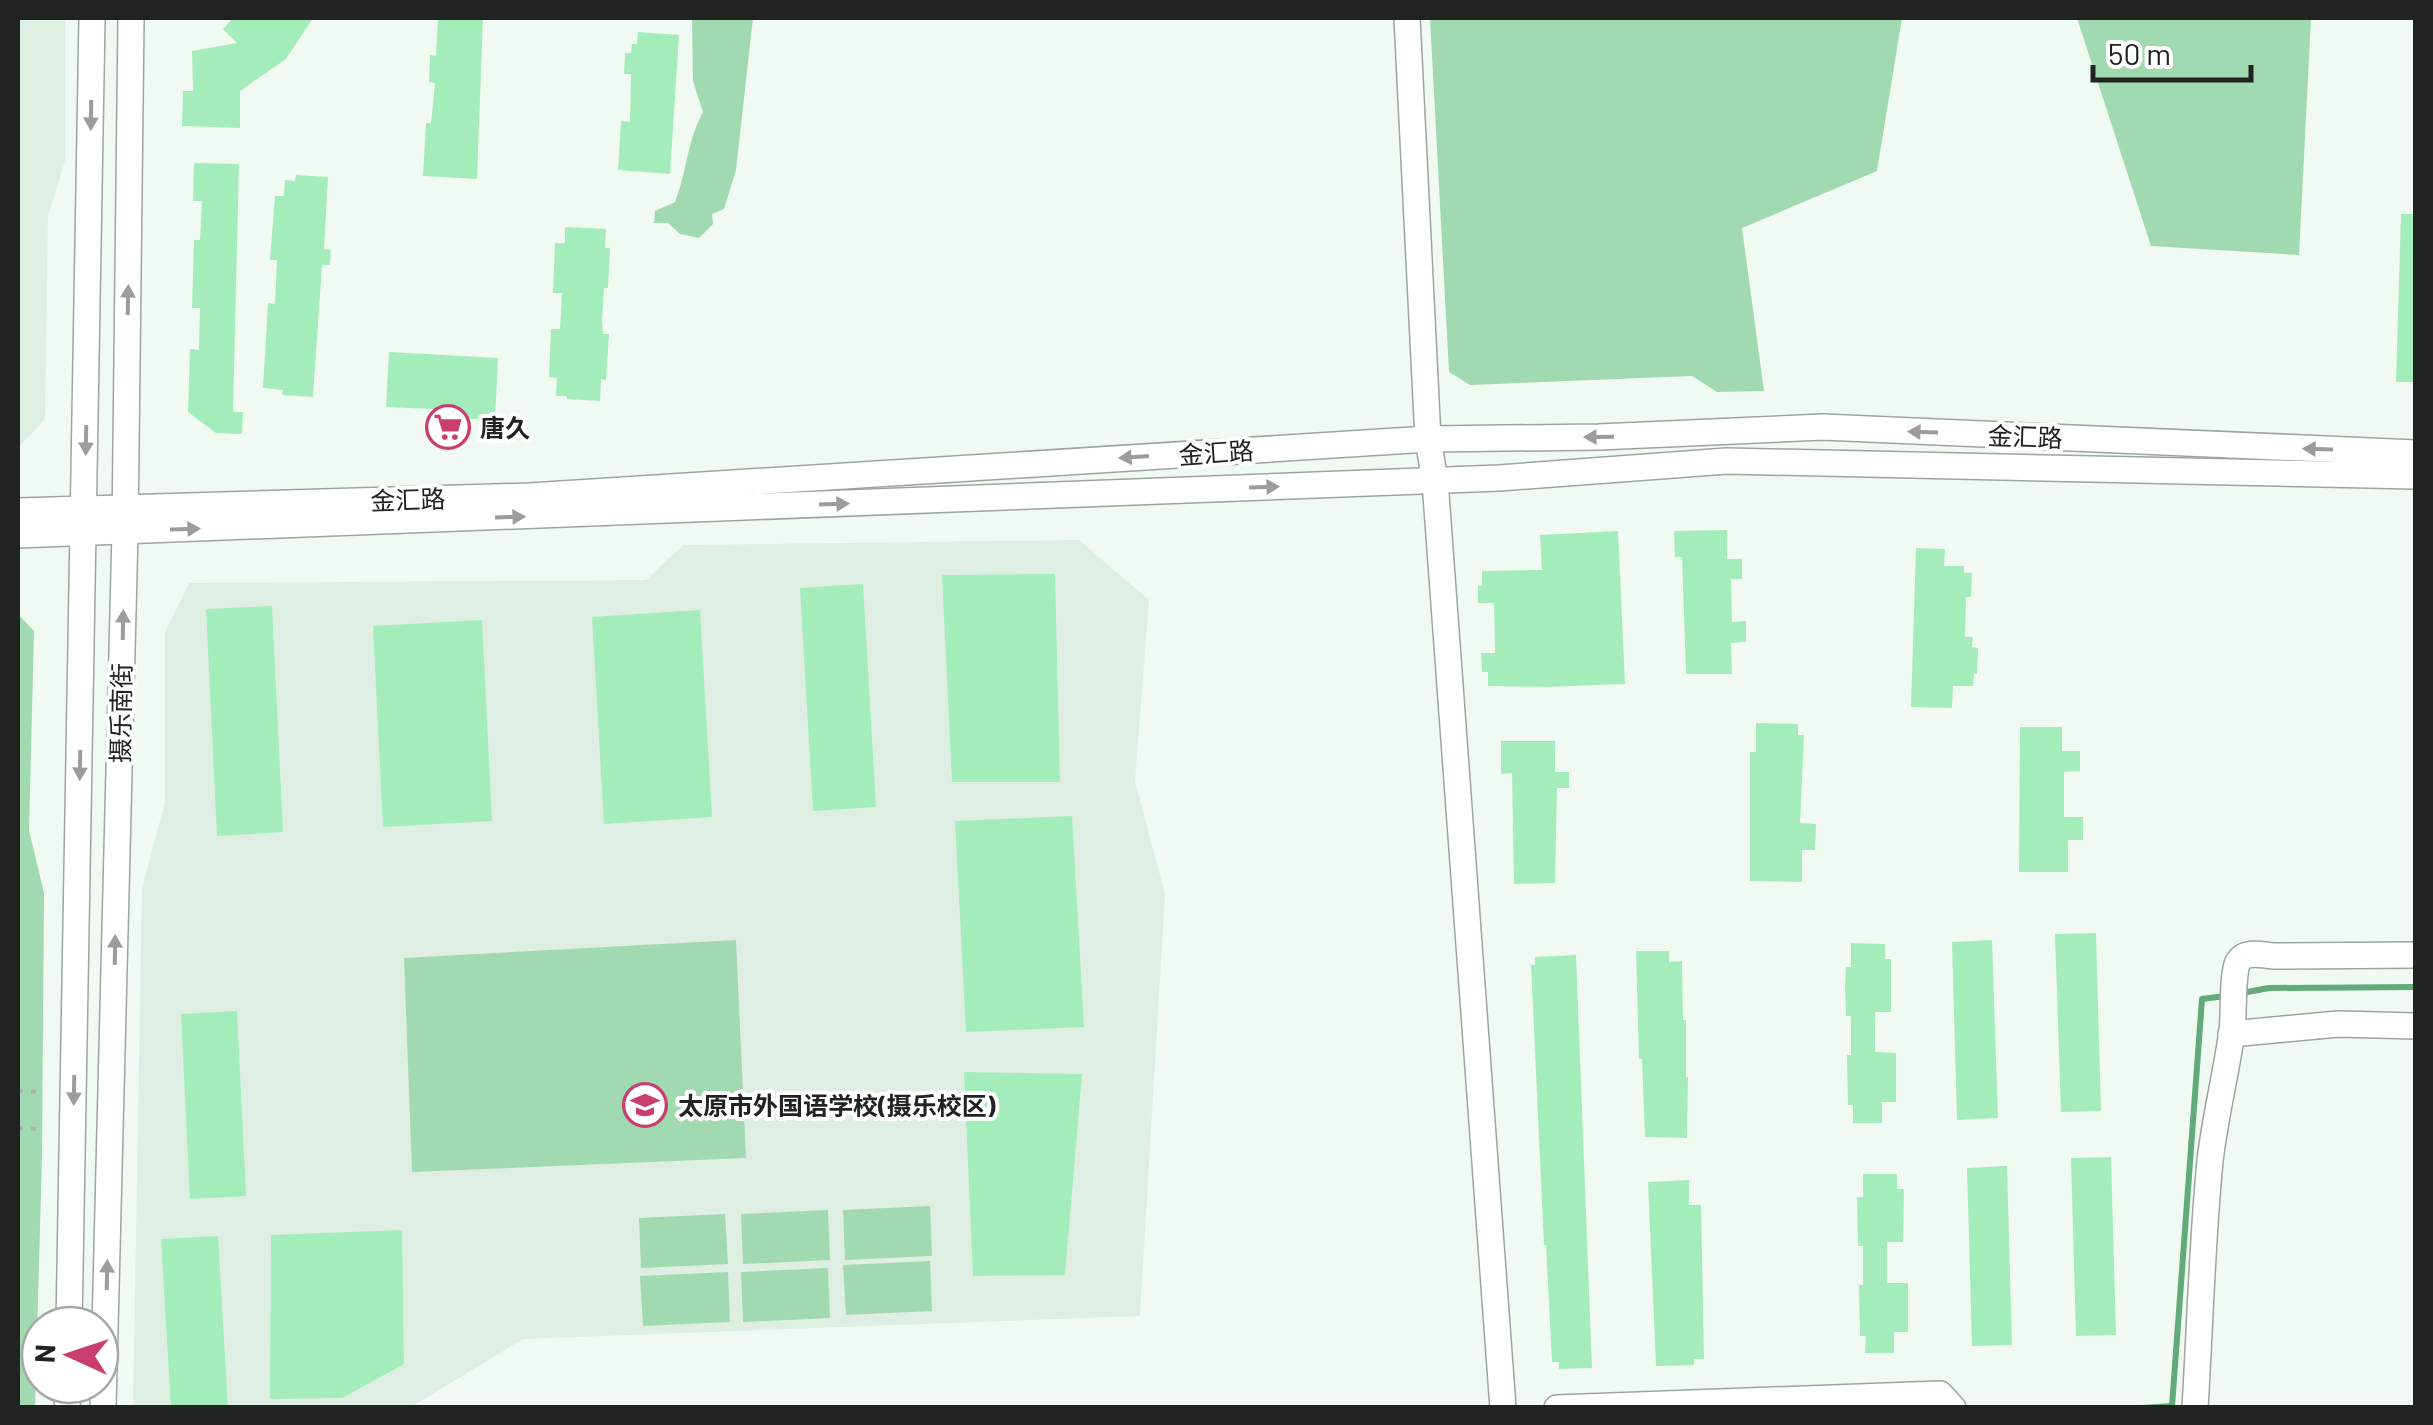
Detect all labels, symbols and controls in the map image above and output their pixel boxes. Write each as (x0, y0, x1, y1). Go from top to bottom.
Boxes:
scale bar (2093, 20, 2250, 82)
text: 50 m (2108, 35, 2171, 71)
one-way arrow (83, 99, 99, 131)
one-way arrow (120, 284, 136, 316)
supermarket icon: 唐久 (425, 404, 471, 450)
place label: 唐久 (480, 412, 530, 442)
street label: 金汇路 (1987, 420, 2063, 452)
one-way arrow (78, 424, 94, 456)
one-way arrow (1907, 424, 1939, 440)
one-way arrow (1582, 429, 1614, 445)
street label: 金汇路 (1178, 434, 1254, 470)
one-way arrow (2302, 441, 2334, 457)
one-way arrow (1118, 449, 1150, 465)
one-way arrow (1249, 479, 1281, 495)
street label: 金汇路 (370, 483, 446, 515)
one-way arrow (819, 496, 851, 512)
one-way arrow (494, 508, 526, 524)
one-way arrow (169, 521, 201, 537)
one-way arrow (115, 609, 131, 641)
street label: 摄乐南街 (104, 663, 136, 763)
one-way arrow (72, 749, 88, 781)
one-way arrow (107, 934, 123, 966)
one-way arrow (65, 1074, 81, 1106)
school or university icon: 太原市外国语学校(摄乐校区) (622, 1082, 668, 1128)
place label: 太原市外国语学校(摄乐校区) (678, 1090, 996, 1120)
one-way arrow (99, 1259, 115, 1291)
north arrow (20, 1305, 120, 1405)
text: N (27, 1343, 61, 1364)

